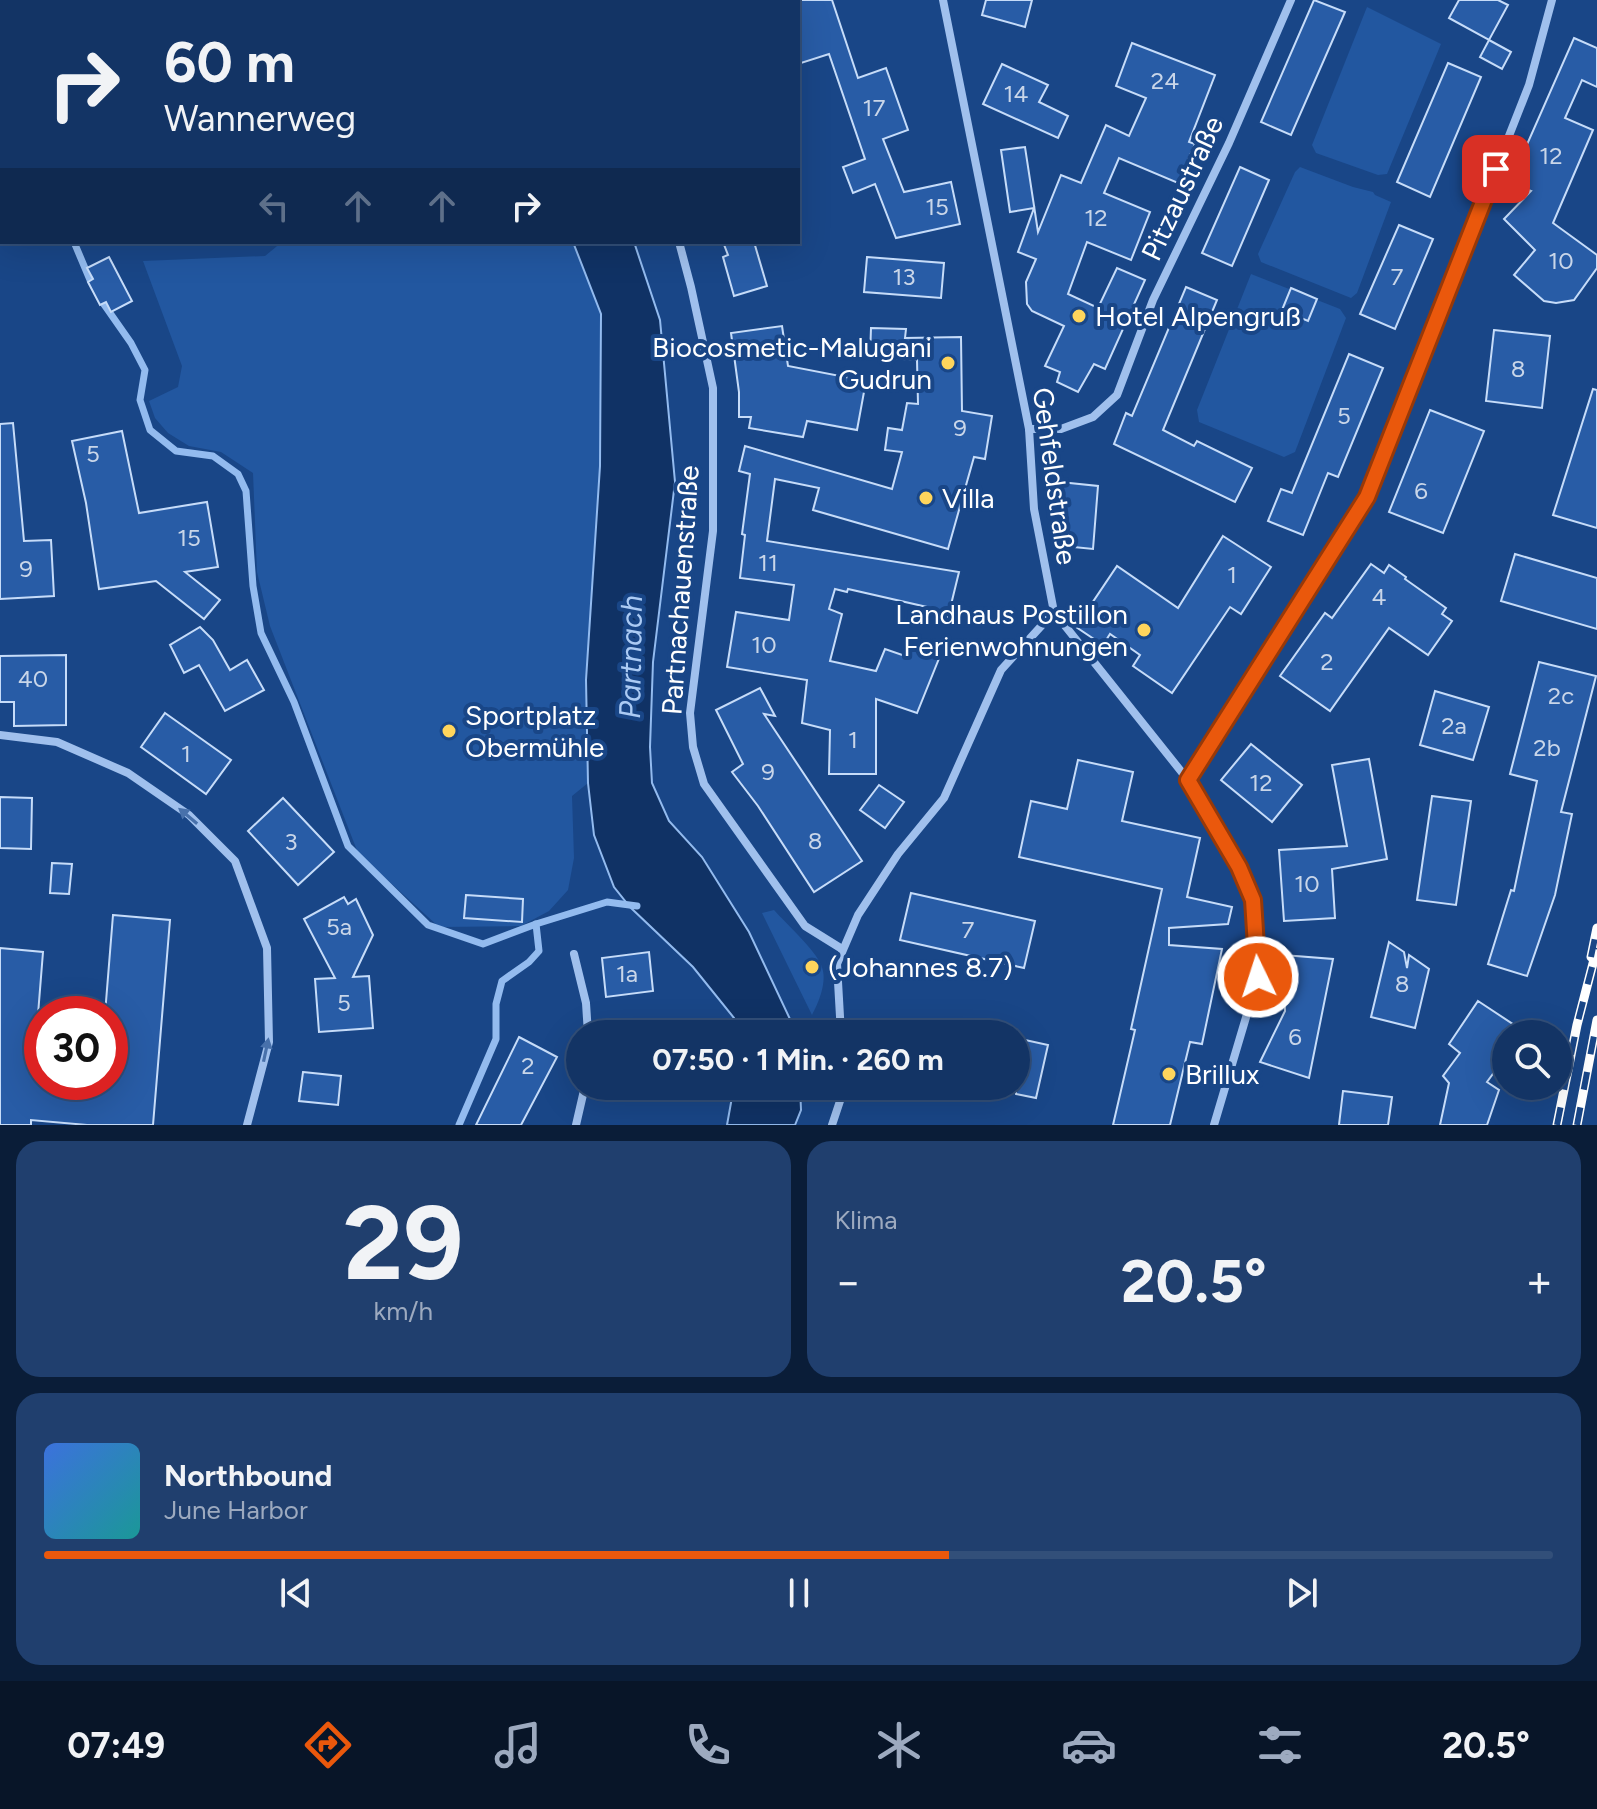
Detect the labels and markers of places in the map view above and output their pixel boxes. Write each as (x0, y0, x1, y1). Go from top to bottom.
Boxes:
pin (1462, 135, 1530, 203)
place label: Hotel Alpengruß (1095, 299, 1301, 333)
marker: Hotel Alpengruß (1070, 307, 1088, 325)
place label: Biocosmetic-Malugani Gudrun (652, 330, 932, 396)
marker: Biocosmetic-Malugani Gudrun (939, 354, 957, 372)
place label: Villa (942, 481, 995, 515)
marker: Villa (917, 489, 935, 507)
place label: Landhaus Postillon Ferienwohnungen (895, 597, 1128, 663)
marker: Landhaus Postillon Ferienwohnungen (1135, 621, 1153, 639)
place label: Sportplatz Obermühle (465, 698, 604, 764)
marker: Sportplatz Obermühle (440, 722, 458, 740)
place label: (Johannes 8.7) (828, 950, 1013, 984)
marker: (Johannes 8.7) (803, 958, 821, 976)
place label: Brillux (1185, 1057, 1260, 1091)
marker: Brillux (1160, 1065, 1178, 1083)

